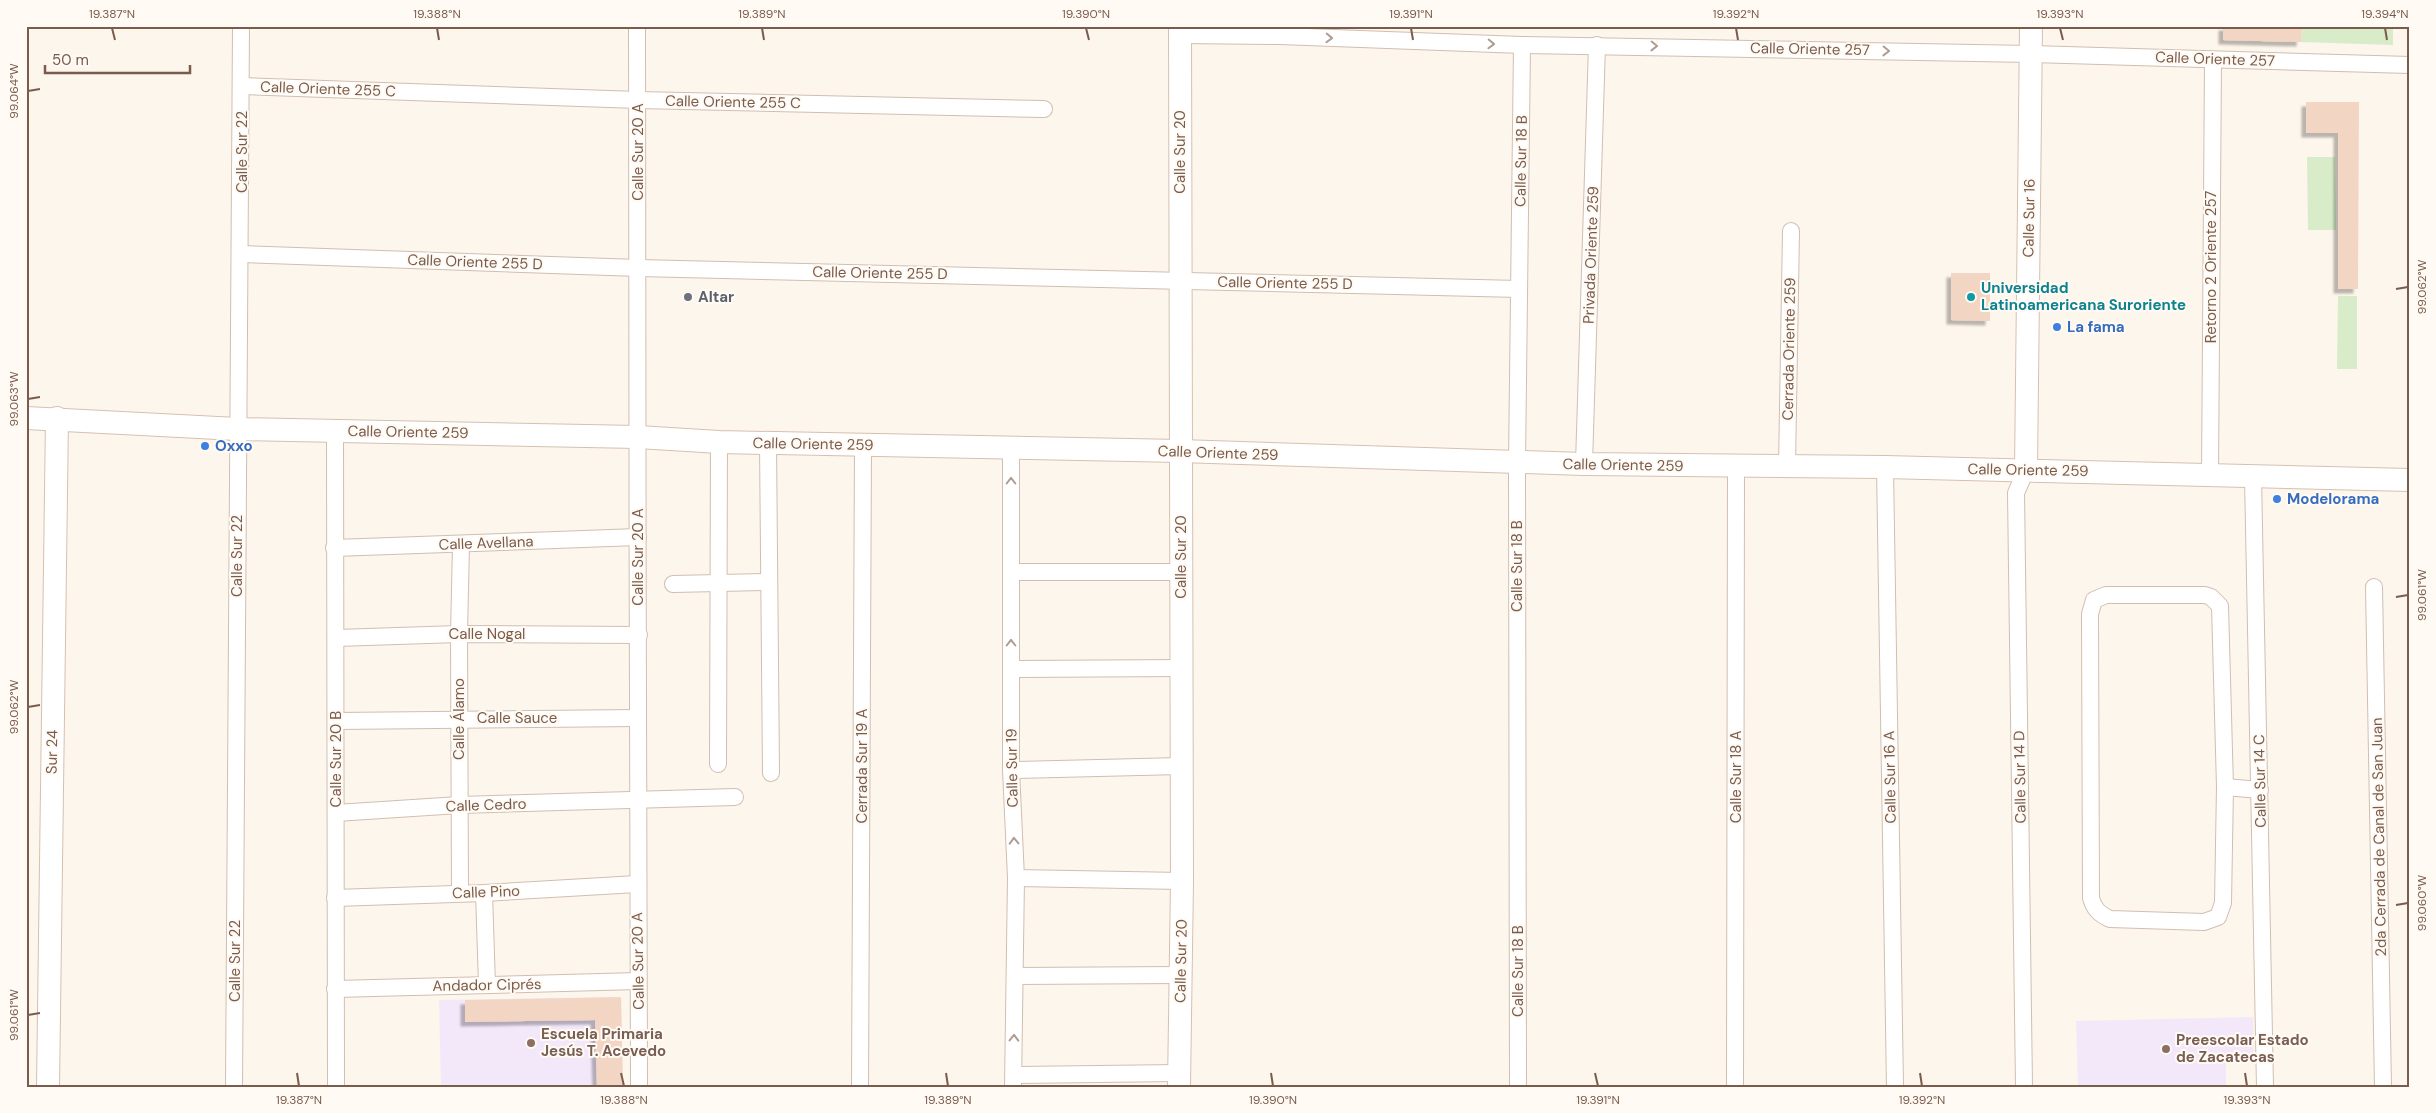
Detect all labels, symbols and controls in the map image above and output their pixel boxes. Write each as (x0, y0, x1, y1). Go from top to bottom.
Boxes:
text: 19.387°N (89, 6, 135, 22)
text: 19.388°N (413, 6, 461, 22)
text: 19.389°N (738, 6, 786, 22)
text: 19.390°N (1062, 6, 1110, 22)
text: 19.391°N (1389, 6, 1433, 22)
text: 19.392°N (1713, 6, 1759, 22)
text: 19.393°N (2037, 6, 2083, 22)
text: 19.394°N (2361, 6, 2409, 22)
one-way arrow (1325, 32, 1333, 43)
one-way arrow (1488, 38, 1496, 49)
street label: Calle Oriente 257 (1750, 38, 1870, 60)
one-way arrow (1650, 41, 1658, 51)
scale bar (45, 42, 190, 74)
one-way arrow (1883, 46, 1891, 56)
street label: Calle Oriente 257 (2155, 47, 2275, 71)
text: 50 m (52, 50, 89, 70)
text: 99.064°W (6, 63, 22, 119)
street label: Calle Oriente 255 C (260, 77, 396, 101)
street label: Calle Oriente 255 C (665, 91, 801, 113)
street label: Calle Sur 20 A (628, 103, 648, 201)
street label: Calle Sur 20 (1170, 110, 1190, 194)
street label: Calle Sur 22 (232, 111, 252, 193)
street label: Calle Sur 18 B (1510, 115, 1532, 207)
street label: Calle Sur 16 (2018, 178, 2040, 258)
street label: Privada Oriente 259 (1579, 186, 1603, 324)
street label: Retorno 2 Oriente 257 (2201, 191, 2221, 343)
street label: Calle Oriente 255 D (407, 250, 543, 274)
text: 99.062°W (2414, 259, 2430, 314)
street label: Calle Oriente 255 D (812, 262, 948, 284)
street label: Calle Oriente 255 D (1217, 272, 1353, 294)
street label: Cerrada Oriente 259 (1778, 277, 1800, 421)
place label: Universidad Latinoamericana Suroriente (1981, 278, 2186, 315)
place label: Altar (698, 287, 734, 307)
marker: Altar (682, 291, 694, 303)
marker: Universidad Latinoamericana Suroriente (1965, 291, 1977, 303)
place label: La fama (2067, 317, 2125, 337)
marker: La fama (2051, 321, 2063, 333)
text: 99.063°W (6, 371, 22, 427)
street label: Calle Oriente 259 (347, 421, 469, 443)
street label: Calle Oriente 259 (752, 433, 874, 455)
place label: Oxxo (215, 436, 253, 456)
marker: Oxxo (199, 440, 211, 452)
street label: Calle Oriente 259 (1157, 441, 1279, 465)
street label: Calle Oriente 259 (1562, 454, 1684, 476)
street label: Calle Oriente 259 (1967, 459, 2089, 481)
one-way arrow (1006, 476, 1016, 484)
place label: Modelorama (2287, 489, 2379, 509)
marker: Modelorama (2271, 493, 2283, 505)
street label: Calle Sur 20 A (628, 508, 648, 606)
street label: Calle Sur 22 (227, 515, 247, 597)
street label: Calle Sur 20 (1171, 515, 1191, 599)
street label: Calle Sur 18 B (1507, 520, 1527, 612)
street label: Calle Avellana (438, 531, 534, 555)
text: 99.061°W (2414, 569, 2430, 621)
street label: Calle Nogal (449, 624, 525, 644)
one-way arrow (1006, 639, 1016, 646)
street label: Calle Álamo (449, 678, 469, 760)
text: 99.062°W (6, 679, 22, 734)
street label: Calle Sauce (477, 708, 557, 728)
street label: Cerrada Sur 19 A (852, 708, 872, 823)
street label: Calle Sur 20 B (326, 711, 346, 807)
street label: 2da Cerrada de Canal de San Juan (2367, 717, 2391, 957)
street label: Calle Sur 19 (1001, 728, 1023, 808)
street label: Sur 24 (42, 730, 62, 774)
street label: Calle Sur 16 A (1879, 730, 1901, 824)
street label: Calle Sur 14 D (2009, 730, 2031, 824)
street label: Calle Sur 18 A (1726, 731, 1746, 823)
street label: Calle Sur 14 C (2249, 734, 2271, 828)
street label: Calle Cedro (445, 794, 527, 816)
one-way arrow (1009, 836, 1019, 844)
text: 99.060°W (2414, 874, 2430, 931)
street label: Calle Pino (452, 881, 520, 903)
street label: Calle Sur 20 A (627, 912, 649, 1010)
street label: Calle Sur 20 (1170, 919, 1192, 1003)
street label: Calle Sur 22 (225, 920, 245, 1002)
street label: Calle Sur 18 B (1508, 925, 1528, 1017)
street label: Andador Ciprés (432, 974, 542, 996)
text: 99.061°W (6, 989, 22, 1041)
place label: Escuela Primaria Jesús T. Acevedo (541, 1024, 666, 1061)
place label: Preescolar Estado de Zacatecas (2176, 1030, 2309, 1067)
one-way arrow (1009, 1034, 1019, 1042)
marker: Escuela Primaria Jesús T. Acevedo (525, 1037, 537, 1049)
marker: Preescolar Estado de Zacatecas (2160, 1043, 2172, 1055)
text: 19.387°N (276, 1092, 322, 1108)
text: 19.388°N (600, 1092, 648, 1108)
text: 19.389°N (924, 1092, 972, 1108)
text: 19.390°N (1249, 1092, 1297, 1108)
text: 19.391°N (1576, 1092, 1620, 1108)
text: 19.392°N (1899, 1092, 1945, 1108)
text: 19.393°N (2224, 1092, 2270, 1108)

